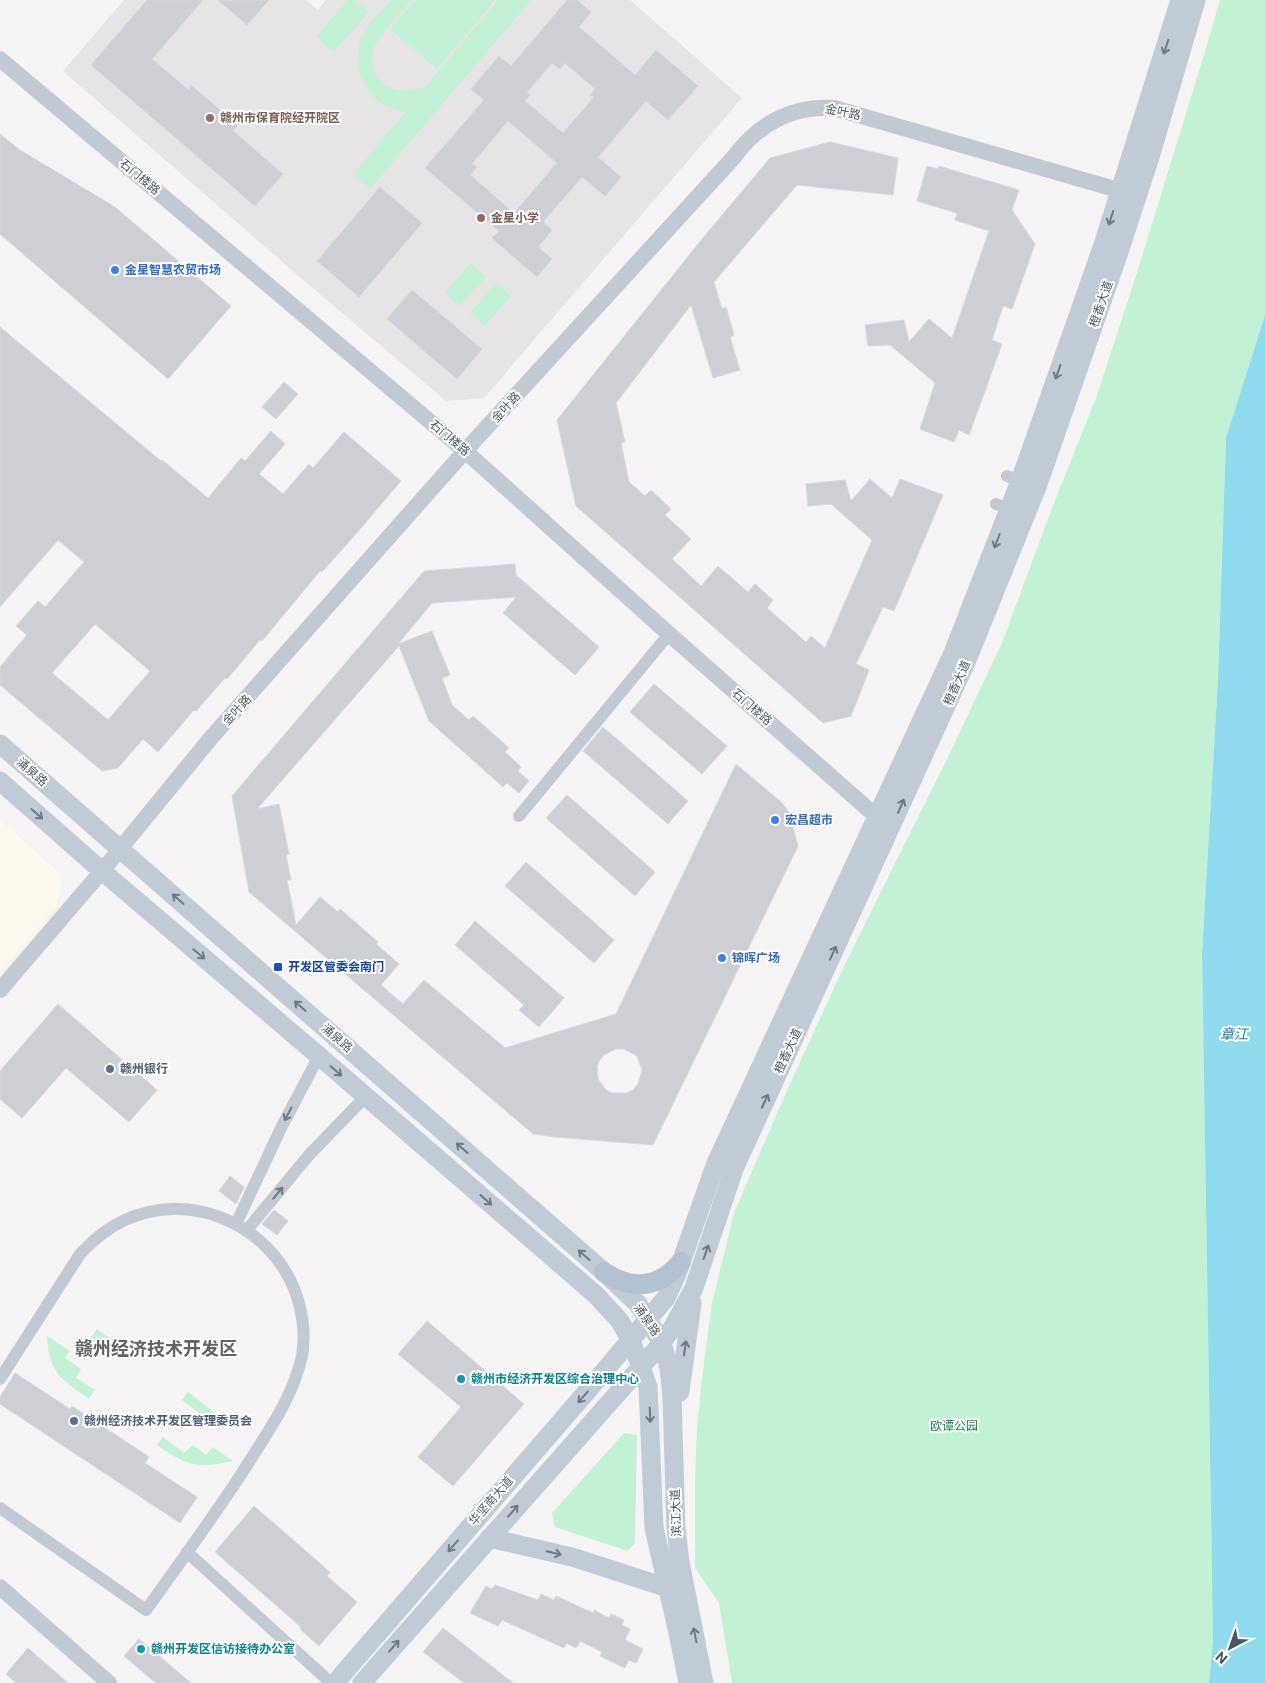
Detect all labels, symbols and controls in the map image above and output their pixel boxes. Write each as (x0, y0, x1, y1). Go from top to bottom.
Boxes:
one-way arrow (1161, 38, 1170, 54)
street label: 金叶路 (824, 101, 862, 123)
place label: 赣州市保育院经开院区 (220, 111, 340, 125)
marker: 赣州市保育院经开院区 (204, 112, 216, 124)
street label: 石门楼路 (117, 156, 163, 198)
one-way arrow (1106, 210, 1116, 226)
place label: 金星小学 (491, 211, 539, 225)
marker: 金星小学 (475, 212, 487, 224)
place label: 金星智慧农贸市场 (125, 263, 221, 277)
marker: 金星智慧农贸市场 (109, 264, 121, 276)
street label: 橙香大道 (1087, 279, 1115, 329)
one-way arrow (1053, 364, 1063, 380)
street label: 金叶路 (489, 389, 523, 425)
street label: 石门楼路 (427, 417, 473, 459)
one-way arrow (992, 533, 1001, 548)
street label: 橙香大道 (941, 658, 973, 708)
street label: 石门楼路 (729, 686, 775, 728)
street label: 金叶路 (220, 692, 254, 728)
street label: 涌泉路 (14, 755, 50, 789)
one-way arrow (896, 799, 906, 814)
one-way arrow (30, 808, 43, 819)
place label: 宏昌超市 (785, 813, 833, 827)
marker: 宏昌超市 (769, 814, 781, 826)
one-way arrow (171, 893, 184, 905)
one-way arrow (829, 946, 838, 961)
one-way arrow (193, 948, 206, 960)
place label: 锦晖广场 (732, 951, 780, 965)
marker: 锦晖广场 (716, 952, 728, 964)
place label: 开发区管委会南门 (288, 960, 384, 974)
marker: 开发区管委会南门 (272, 961, 284, 973)
one-way arrow (293, 1000, 306, 1012)
street label: 涌泉路 (319, 1021, 355, 1055)
street label: 橙香大道 (772, 1026, 804, 1076)
water label: 章江 (1220, 1026, 1250, 1042)
place label: 赣州银行 (120, 1062, 168, 1076)
marker: 赣州银行 (104, 1063, 116, 1075)
one-way arrow (330, 1065, 343, 1076)
one-way arrow (761, 1094, 771, 1109)
one-way arrow (283, 1106, 292, 1121)
one-way arrow (455, 1142, 468, 1153)
one-way arrow (272, 1186, 284, 1199)
one-way arrow (479, 1194, 492, 1206)
one-way arrow (702, 1245, 711, 1260)
one-way arrow (577, 1249, 590, 1260)
street label: 涌泉路 (631, 1301, 663, 1339)
district label: 赣州经济技术开发区 (75, 1338, 237, 1359)
one-way arrow (680, 1340, 690, 1356)
place label: 赣州市经济开发区综合治理中心 (471, 1372, 639, 1386)
marker: 赣州市经济开发区综合治理中心 (455, 1373, 467, 1385)
one-way arrow (577, 1390, 588, 1403)
one-way arrow (645, 1407, 654, 1423)
place label: 赣州经济技术开发区管理委员会 (84, 1414, 252, 1428)
marker: 赣州经济技术开发区管理委员会 (68, 1415, 80, 1427)
park label: 欧谭公园 (930, 1419, 978, 1433)
street label: 华坚南大道 (466, 1474, 516, 1528)
street label: 滨江大道 (668, 1489, 684, 1537)
one-way arrow (507, 1505, 518, 1518)
one-way arrow (447, 1539, 458, 1552)
one-way arrow (545, 1549, 561, 1558)
north arrow (1205, 1623, 1255, 1673)
one-way arrow (689, 1628, 699, 1644)
one-way arrow (388, 1640, 400, 1653)
place label: 赣州开发区信访接待办公室 (151, 1642, 295, 1656)
marker: 赣州开发区信访接待办公室 (135, 1643, 147, 1655)
text: N (1212, 1649, 1230, 1667)

